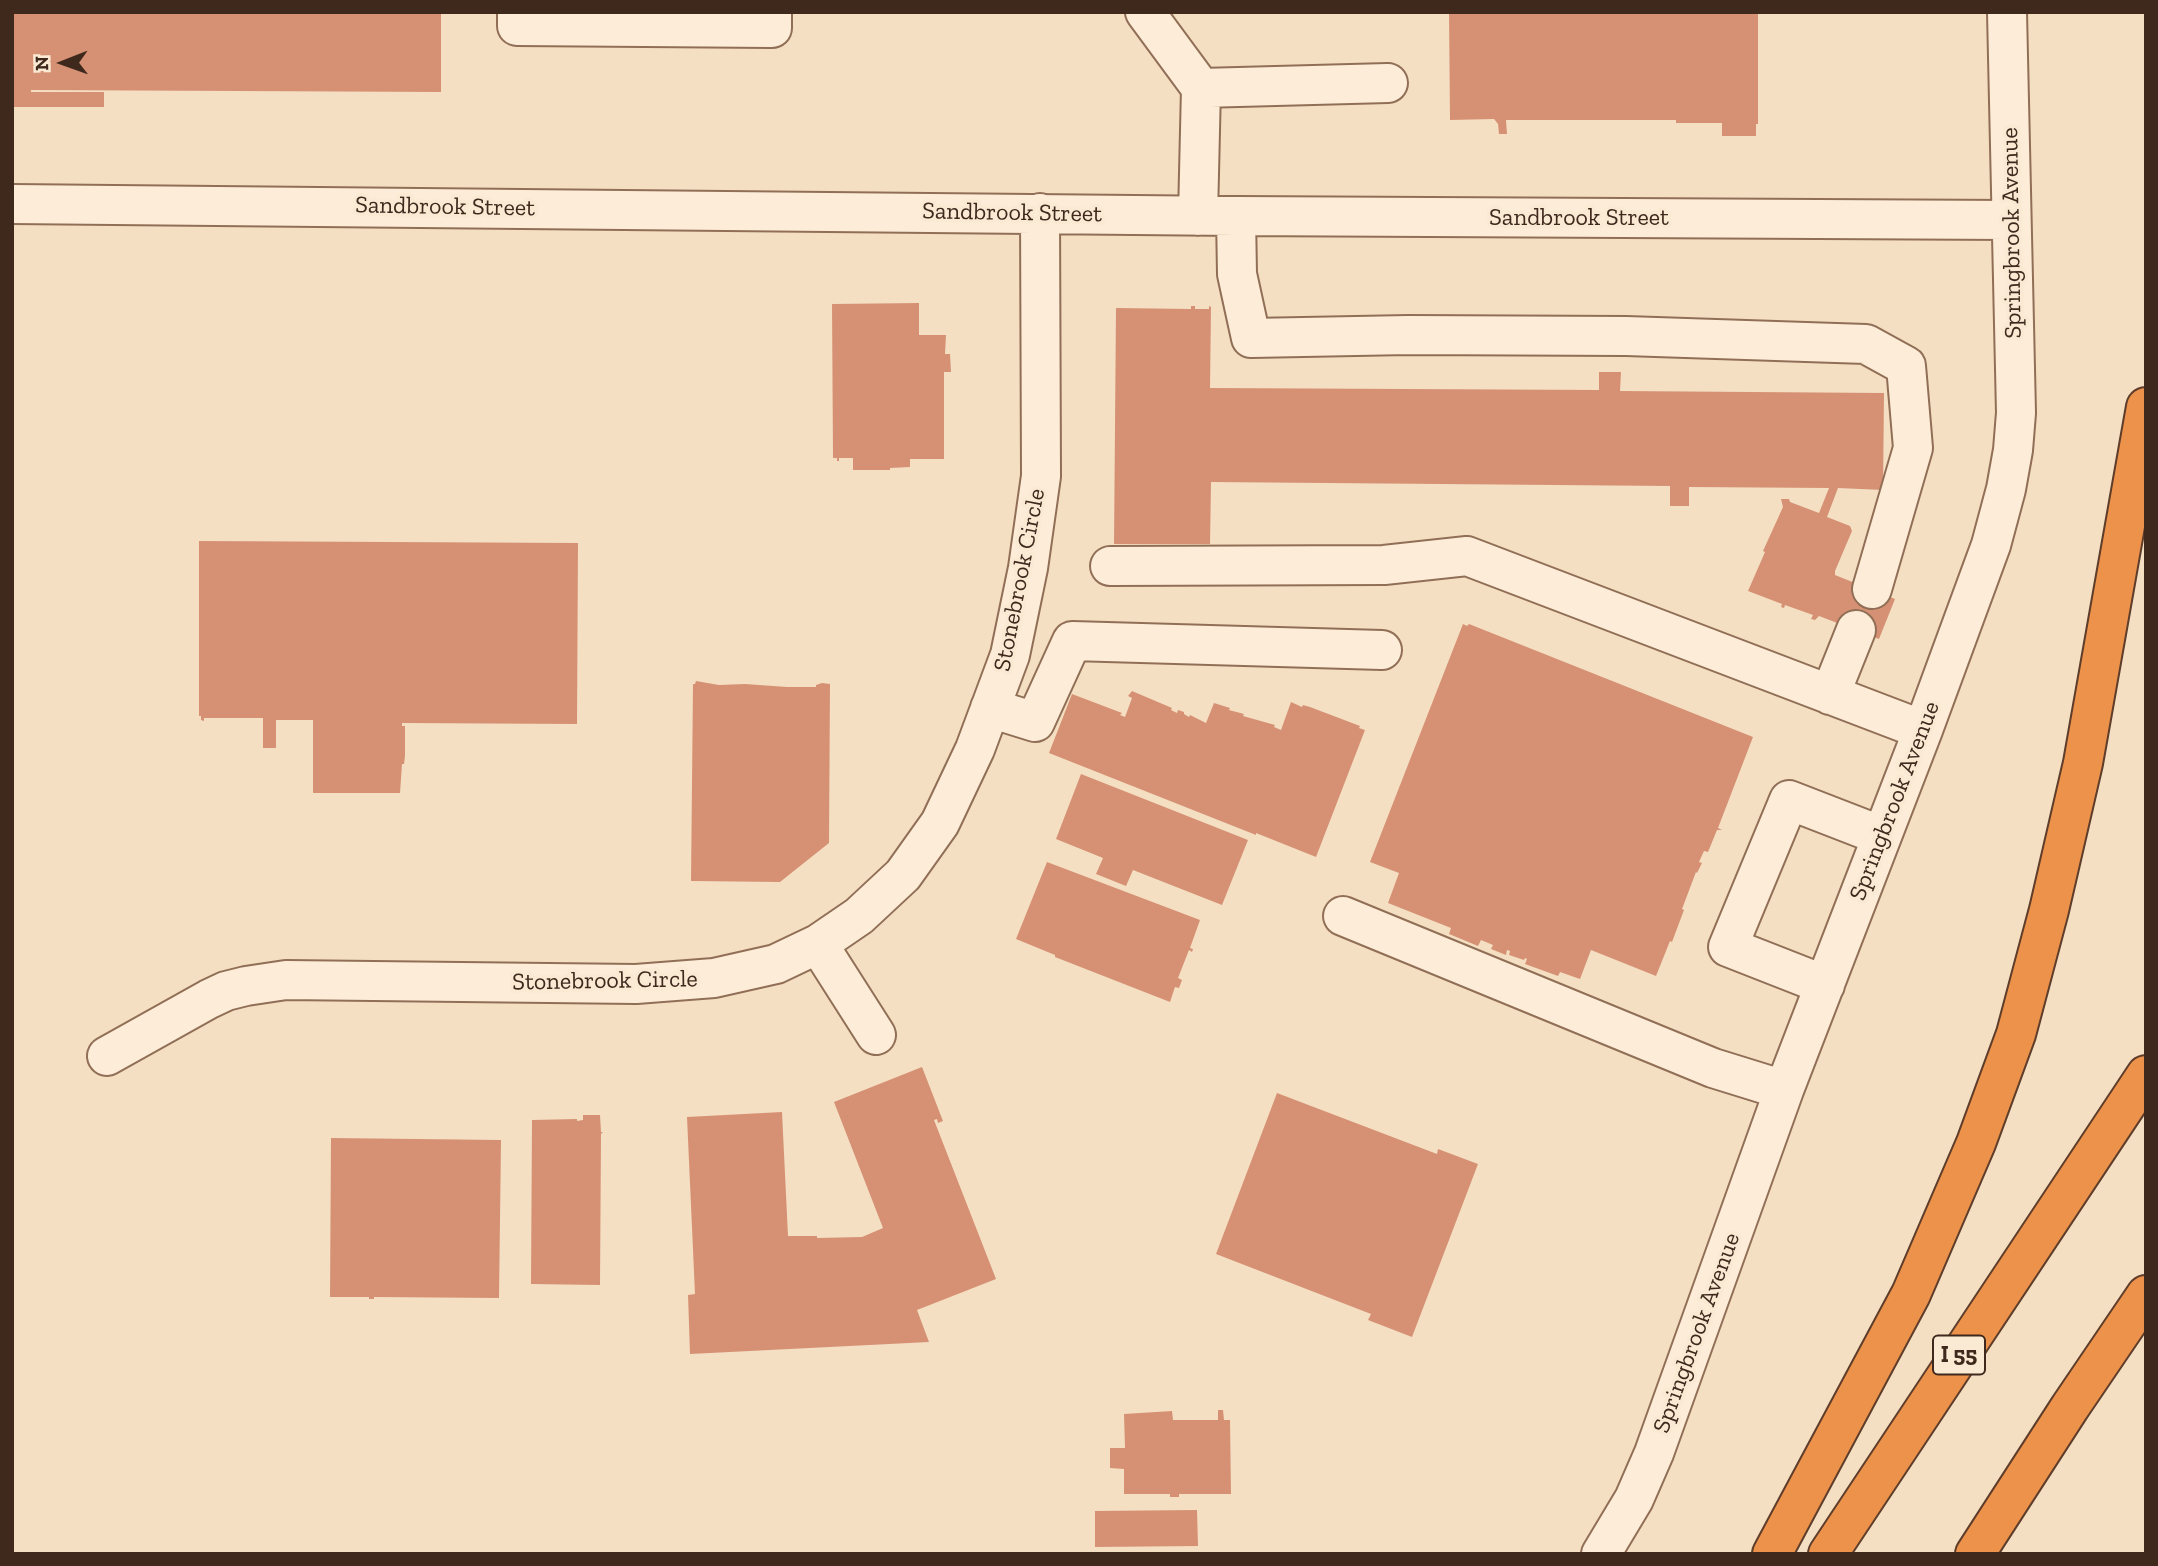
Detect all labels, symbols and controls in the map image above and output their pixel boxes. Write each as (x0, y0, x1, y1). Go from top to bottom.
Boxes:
north arrow (28, 28, 98, 98)
text: N (30, 56, 53, 71)
street label: Springbrook Avenue (1996, 127, 2028, 339)
street label: Sandbrook Street (355, 191, 535, 223)
street label: Sandbrook Street (922, 197, 1102, 229)
street label: Sandbrook Street (1489, 204, 1669, 232)
street label: Stonebrook Circle (988, 486, 1052, 674)
street label: Springbrook Avenue (1844, 697, 1946, 905)
street label: Stonebrook Circle (512, 965, 698, 997)
street label: Springbrook Avenue (1647, 1229, 1747, 1437)
road number: I 55 (1933, 1336, 1985, 1374)

